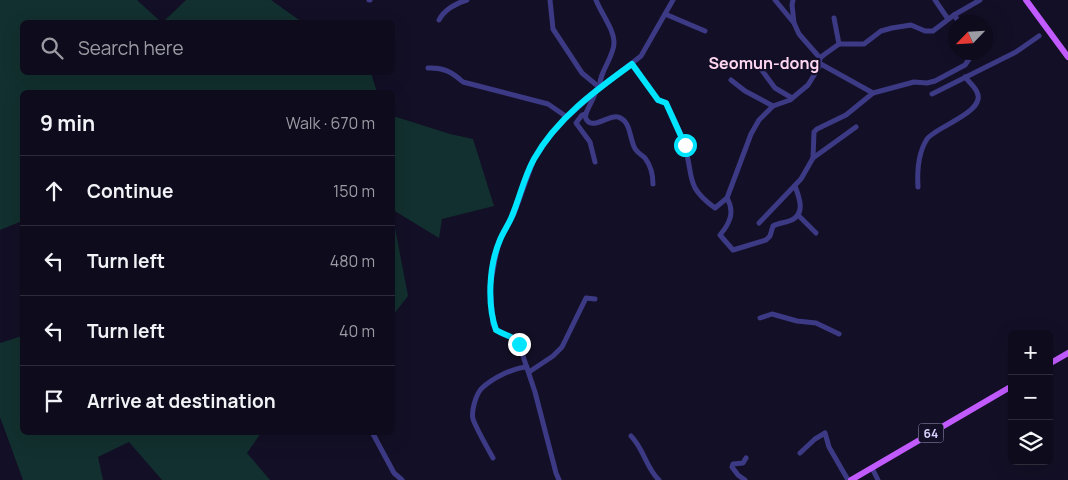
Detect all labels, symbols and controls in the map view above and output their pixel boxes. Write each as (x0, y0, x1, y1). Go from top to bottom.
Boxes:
north arrow (948, 15, 993, 60)
search box (20, 20, 395, 75)
icon: search (38, 34, 66, 62)
text: Search here (78, 35, 184, 61)
district label: Seomun-dong (709, 52, 819, 74)
text: 9 min (40, 109, 95, 137)
text: Walk · 670 m (286, 112, 375, 134)
route start (674, 134, 697, 157)
icon: ahead (40, 177, 68, 205)
text: Continue (87, 178, 173, 204)
text: 150 m (333, 180, 375, 202)
icon: left (40, 247, 68, 275)
text: Turn left (87, 248, 165, 274)
text: 480 m (330, 250, 375, 272)
icon: left (40, 317, 68, 345)
text: Turn left (87, 318, 165, 344)
text: 40 m (339, 320, 375, 342)
map controls (1008, 330, 1053, 465)
button: + (1008, 330, 1053, 375)
route end (508, 333, 531, 356)
button: − (1008, 375, 1053, 420)
icon: arrive (40, 387, 68, 415)
text: Arrive at destination (87, 388, 276, 414)
button: layers (1008, 420, 1053, 465)
road number: 64 (918, 423, 944, 442)

